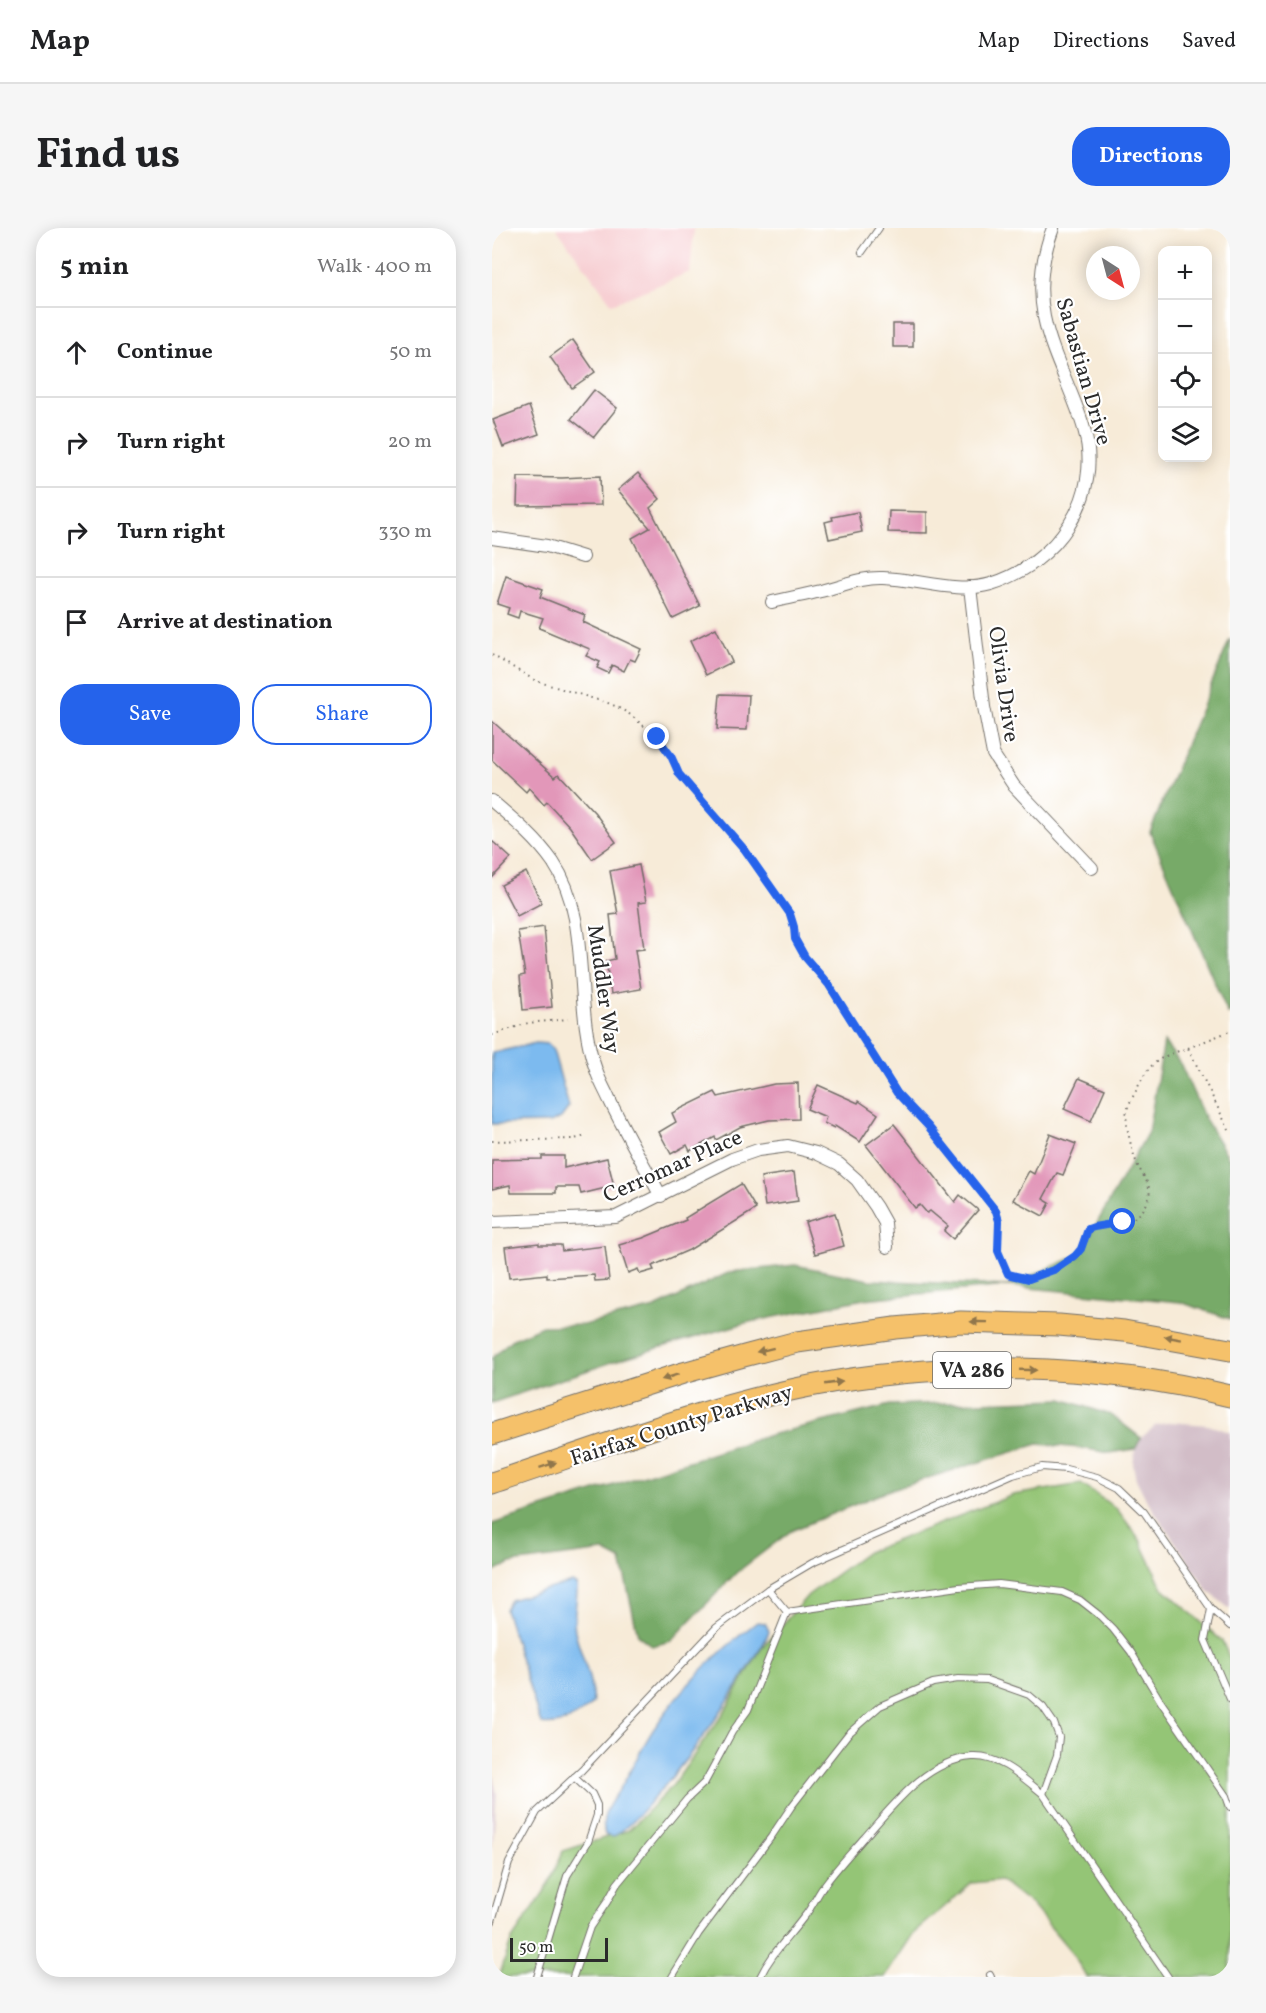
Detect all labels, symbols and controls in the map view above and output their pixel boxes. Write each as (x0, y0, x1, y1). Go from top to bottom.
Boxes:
text: Map (30, 22, 90, 61)
text: Map (978, 27, 1020, 56)
text: Directions (1053, 27, 1149, 56)
text: Saved (1182, 27, 1236, 56)
text: Find us (36, 127, 180, 186)
button: Directions (1072, 127, 1230, 186)
north arrow (1086, 246, 1140, 300)
map controls (1158, 246, 1212, 462)
button: + (1158, 246, 1212, 300)
text: 5 min (60, 249, 129, 285)
text: Walk · 400 m (317, 253, 432, 281)
street label: Sabastian Drive (1047, 294, 1118, 449)
button: − (1158, 300, 1212, 354)
icon: ahead (60, 336, 93, 369)
text: Continue (117, 337, 213, 368)
text: 50 m (389, 338, 432, 366)
button: locate (1158, 354, 1212, 408)
button: layers (1158, 408, 1212, 462)
icon: right (60, 426, 93, 459)
text: Turn right (117, 427, 225, 458)
text: 20 m (388, 428, 432, 456)
icon: right (60, 516, 93, 549)
text: Turn right (117, 517, 225, 548)
text: 330 m (378, 518, 432, 546)
icon: arrive (60, 606, 93, 639)
text: Arrive at destination (117, 607, 333, 638)
street label: Olivia Drive (979, 624, 1026, 744)
button: Save (60, 684, 240, 745)
button: Share (252, 684, 432, 745)
route end (643, 723, 669, 749)
street label: Muddler Way (578, 923, 627, 1056)
street label: Cerromar Place (598, 1123, 748, 1212)
route start (1109, 1208, 1135, 1234)
one-way arrow (969, 1317, 988, 1327)
one-way arrow (1163, 1334, 1182, 1343)
one-way arrow (756, 1346, 774, 1356)
road number: VA 286 (933, 1352, 1011, 1388)
one-way arrow (1019, 1365, 1038, 1375)
one-way arrow (661, 1373, 679, 1382)
street label: Fairfax County Parkway (567, 1378, 797, 1475)
one-way arrow (825, 1378, 844, 1387)
one-way arrow (539, 1459, 557, 1469)
scale bar (510, 1935, 608, 1962)
text: 50 m (519, 1937, 553, 1959)

